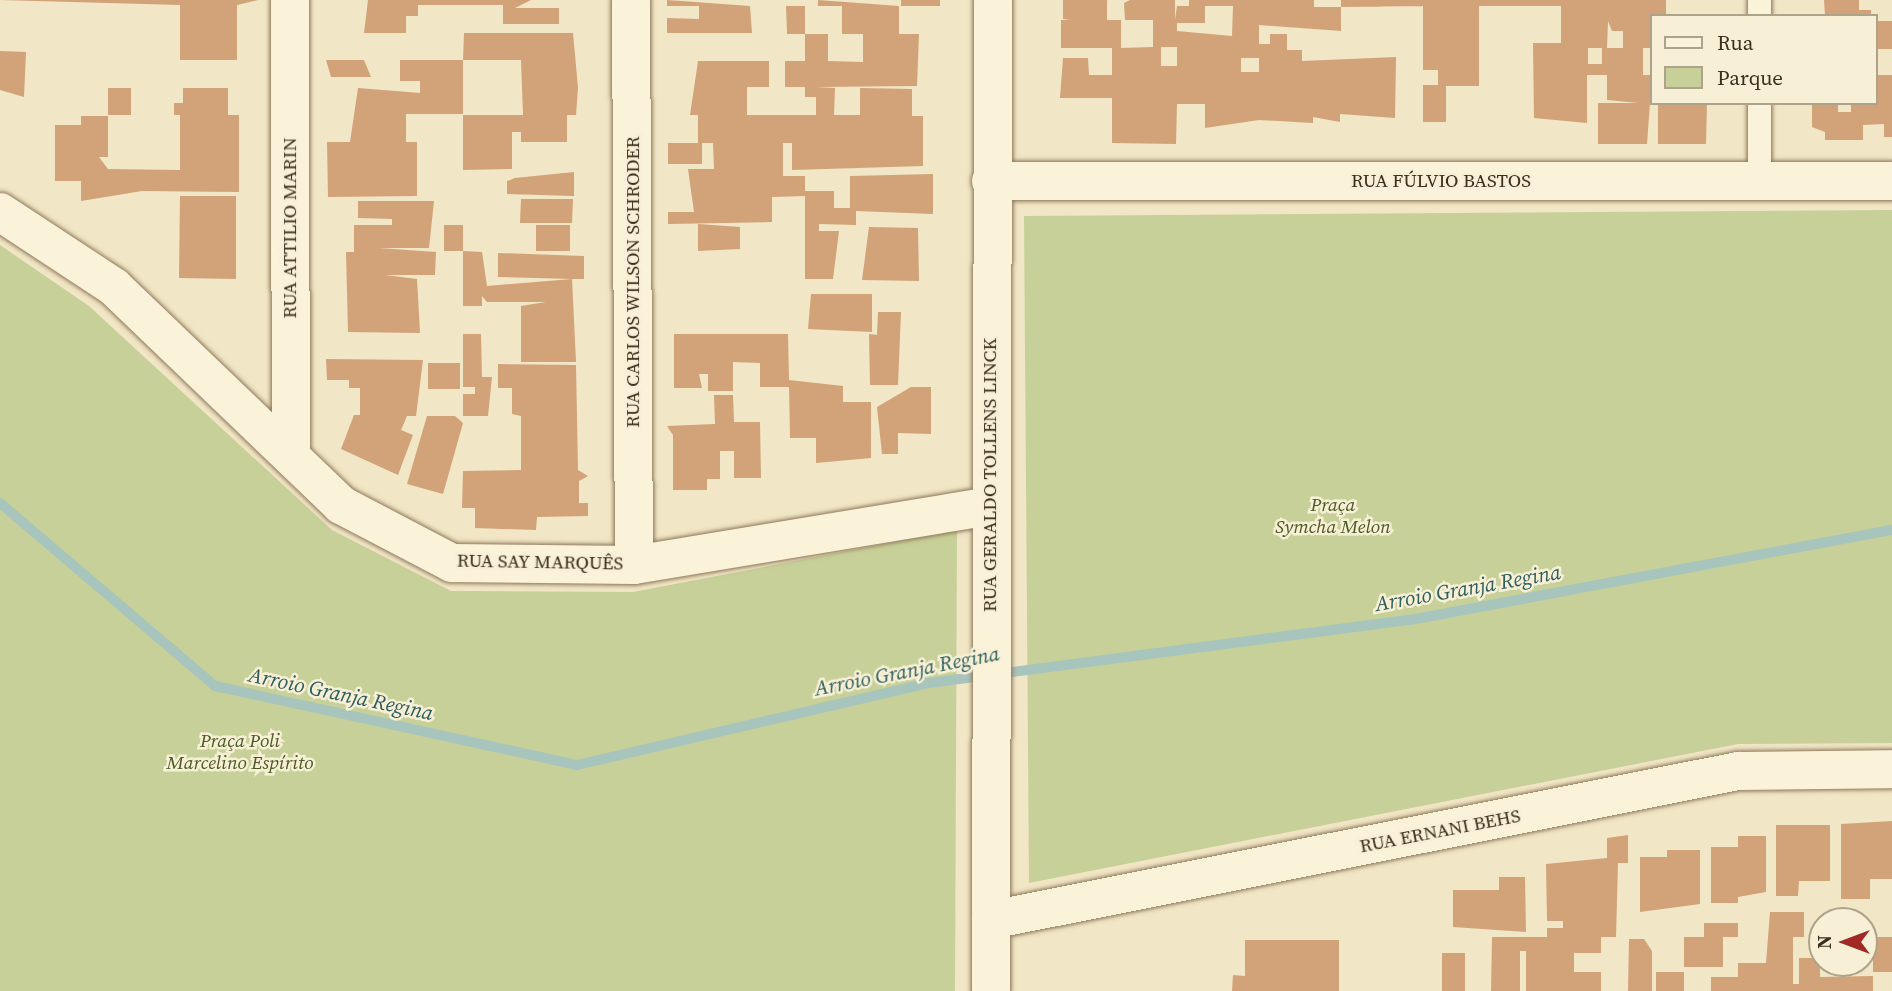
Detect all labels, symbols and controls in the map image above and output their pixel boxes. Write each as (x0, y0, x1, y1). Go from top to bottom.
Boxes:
legend (1650, 14, 1878, 105)
text: Rua (1717, 28, 1753, 57)
text: Parque (1717, 63, 1783, 92)
street label: RUA CARLOS WILSON SCHRODER (622, 136, 644, 428)
street label: RUA ATTILIO MARIN (279, 137, 301, 319)
street label: RUA FÚLVIO BASTOS (1351, 170, 1531, 192)
street label: RUA GERALDO TOLLENS LINCK (979, 338, 1001, 612)
park label: Praça Symcha Melon (1275, 494, 1391, 538)
street label: RUA SAY MARQUÊS (456, 549, 624, 575)
water label: Arroio Granja Regina (1373, 559, 1563, 617)
water label: Arroio Granja Regina (812, 641, 1002, 701)
water label: Arroio Granja Regina (246, 662, 436, 726)
park label: Praça Poli Marcelino Espírito (166, 730, 314, 774)
street label: RUA ERNANI BEHS (1358, 804, 1522, 858)
north arrow (1808, 907, 1878, 977)
text: N (1811, 935, 1837, 949)

